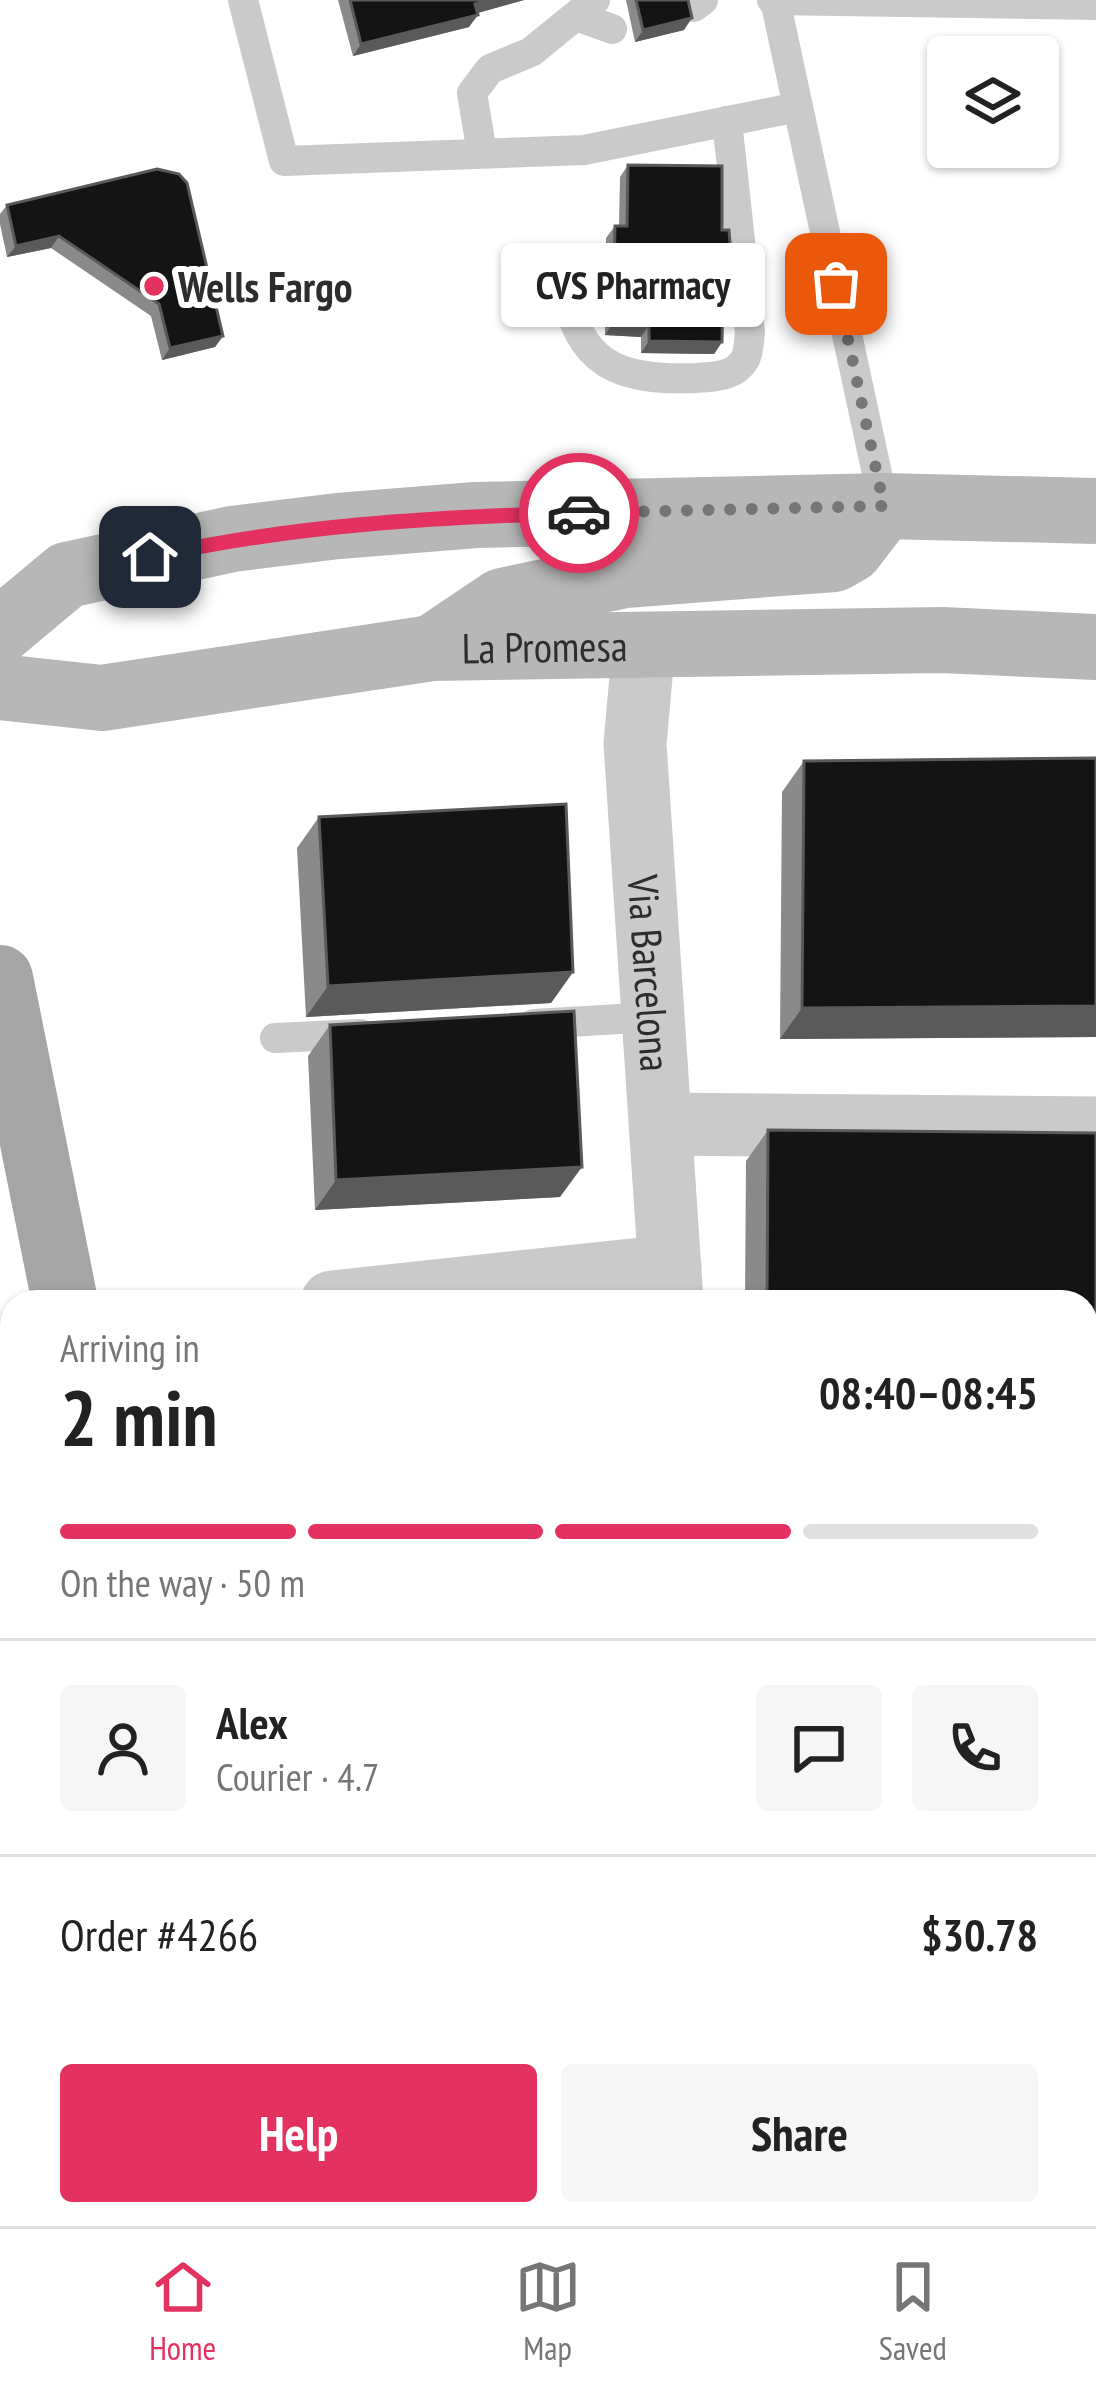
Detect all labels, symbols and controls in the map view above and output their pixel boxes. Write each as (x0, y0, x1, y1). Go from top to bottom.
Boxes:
map controls (927, 36, 1059, 168)
button: layers (927, 36, 1059, 168)
pin (785, 233, 887, 335)
callout: CVS Pharmacy (500, 242, 764, 326)
icon: bag (803, 251, 869, 317)
place label: Wells Fargo (177, 259, 352, 314)
text: CVS Pharmacy (536, 259, 730, 310)
marker: Wells Fargo (141, 273, 167, 299)
courier (519, 453, 639, 573)
icon: car (546, 480, 612, 546)
pin (99, 506, 201, 608)
icon: home (117, 524, 183, 590)
street label: La Promesa (461, 617, 628, 675)
street label: Via Barcelona (616, 872, 684, 1073)
text: Arriving in (60, 1322, 200, 1373)
text: 08:40–08:45 (819, 1363, 1038, 1421)
text: 2 min (60, 1367, 218, 1468)
text: On the way · 50 m (60, 1557, 305, 1608)
button: person (60, 1685, 186, 1811)
button: chat (756, 1685, 882, 1811)
button: phone (912, 1685, 1038, 1811)
text: Alex (216, 1693, 288, 1751)
text: Courier · 4.7 (216, 1751, 379, 1802)
text: Order #4266 (60, 1905, 258, 1963)
text: $30.78 (921, 1905, 1038, 1963)
button: Help (60, 2064, 537, 2202)
button: Share (561, 2064, 1038, 2202)
tab: Home (149, 2254, 216, 2369)
tab: Map (515, 2254, 581, 2369)
tab: Saved (879, 2254, 947, 2369)

